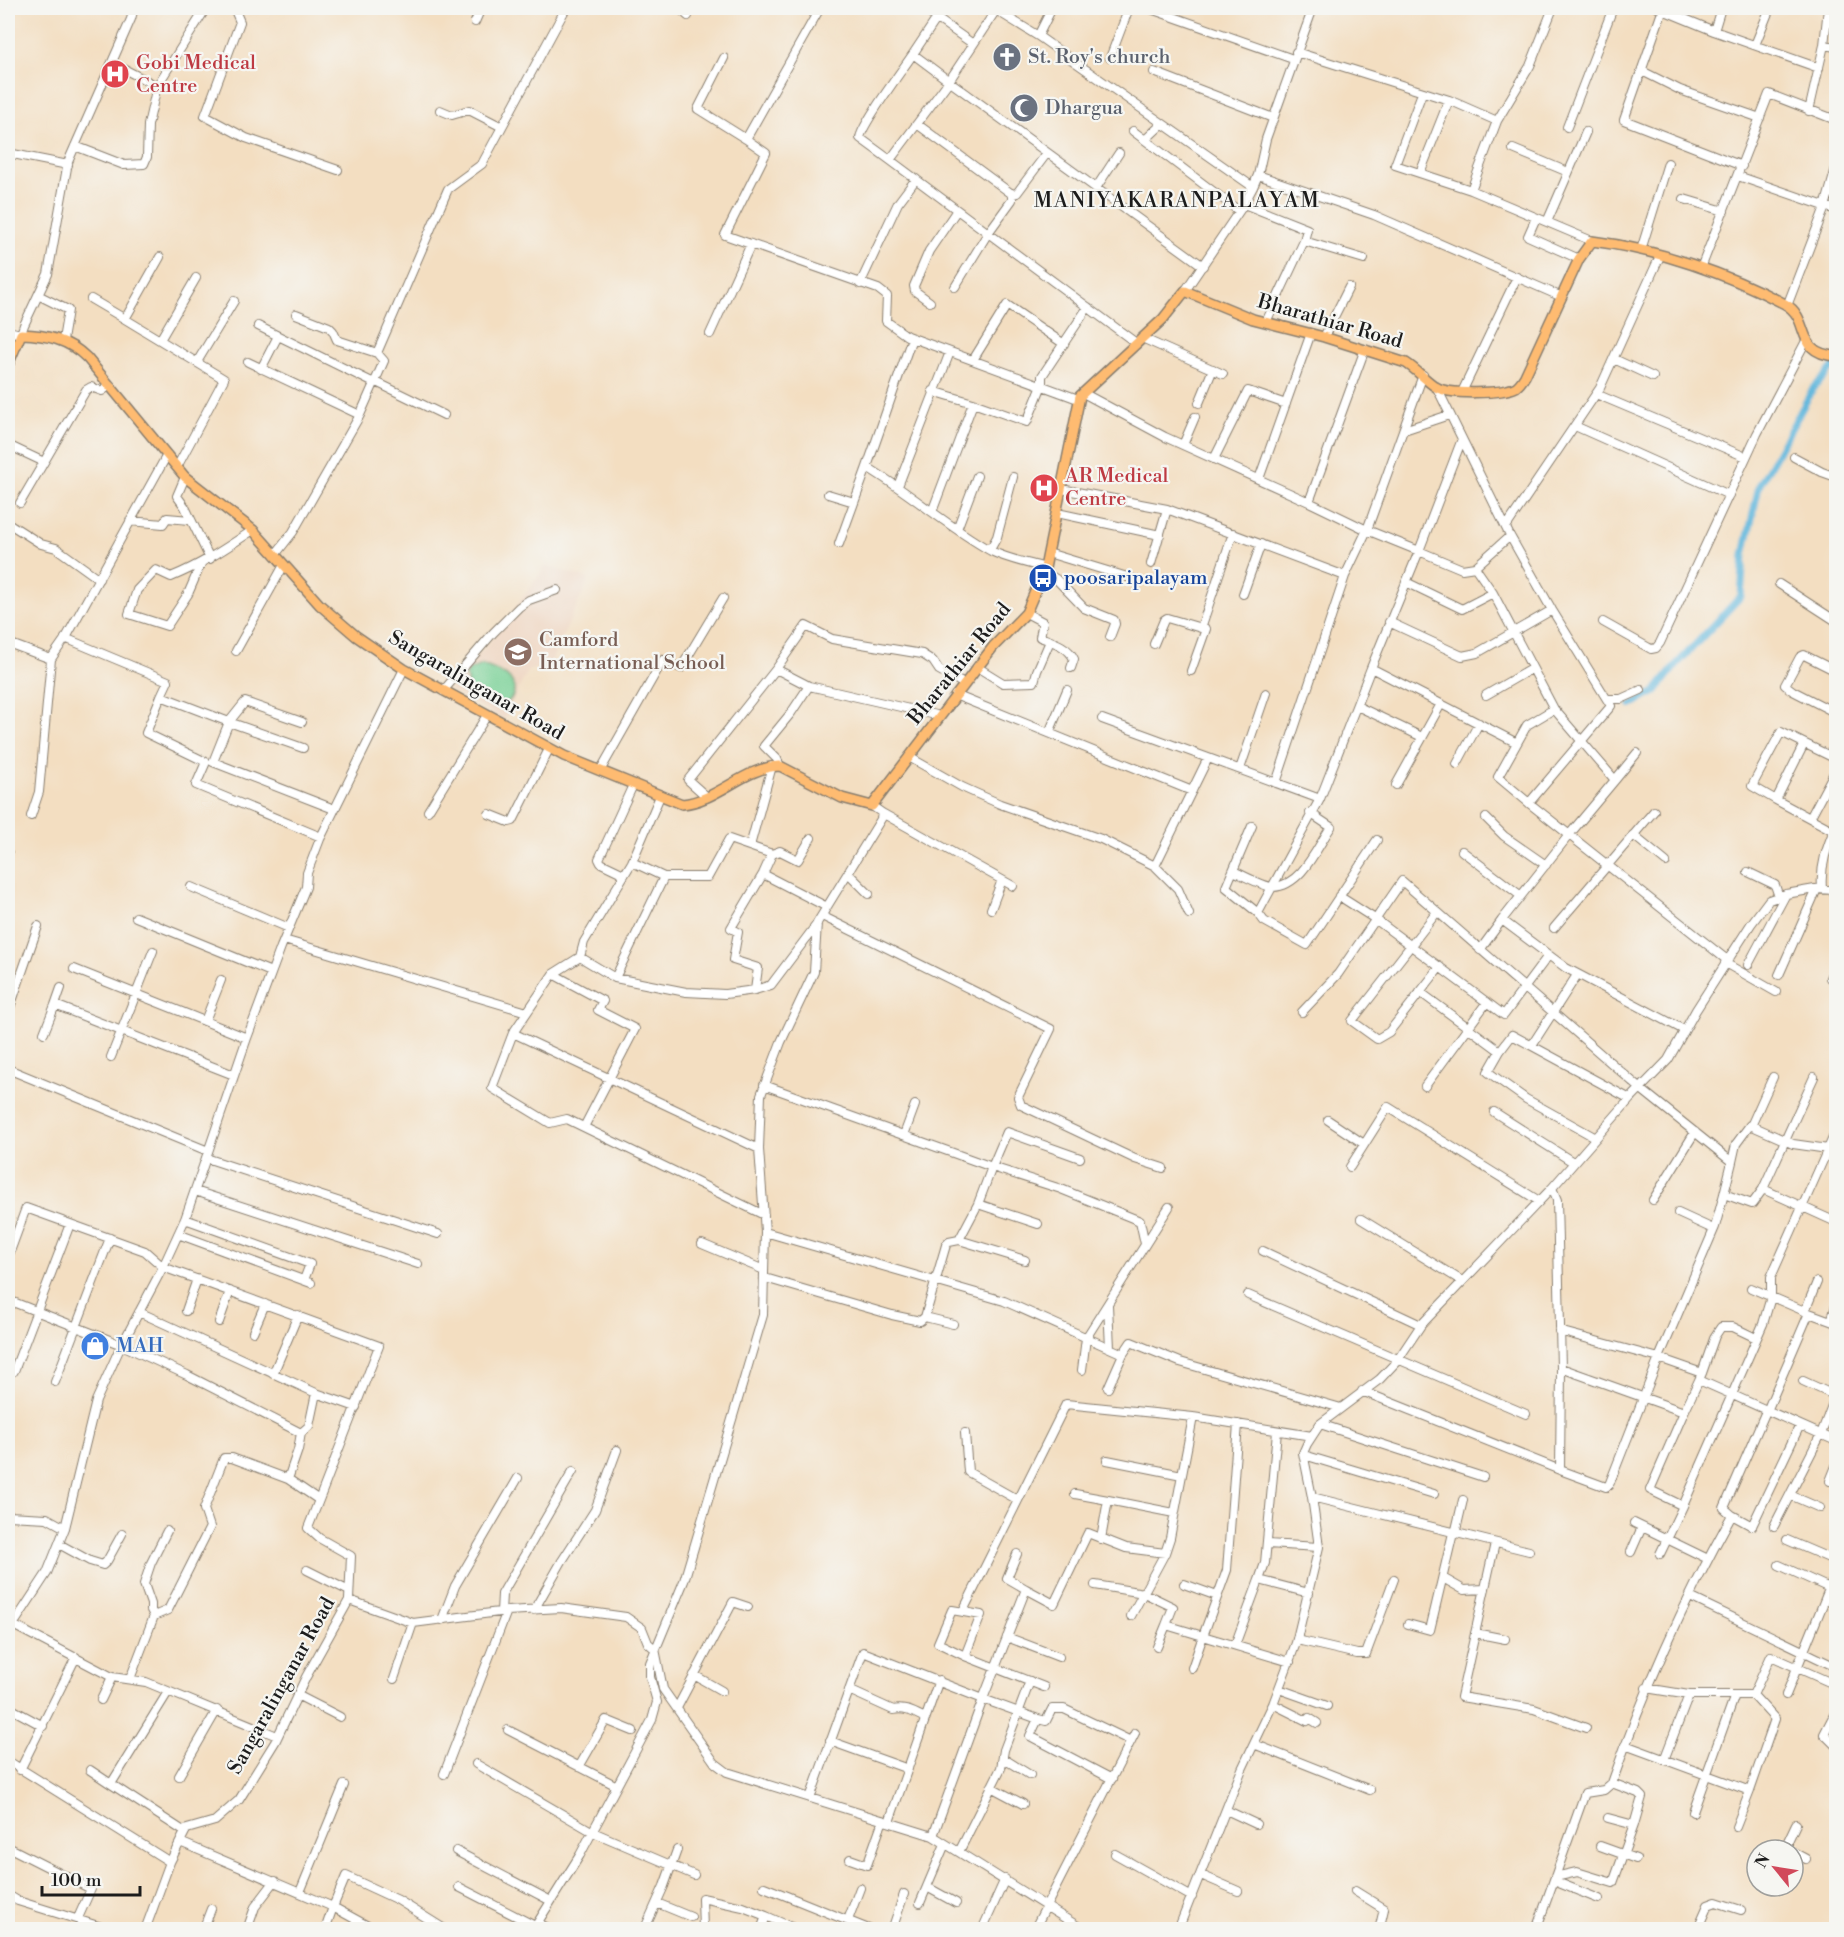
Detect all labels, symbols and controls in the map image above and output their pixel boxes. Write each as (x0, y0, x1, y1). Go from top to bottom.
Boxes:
church icon: St. Roy's church (991, 41, 1023, 73)
place label: St. Roy's church (1028, 45, 1170, 70)
place label: Gobi Medical Centre (136, 51, 256, 99)
hospital icon: Gobi Medical Centre (99, 58, 131, 90)
mosque icon: Dhargua (1008, 92, 1040, 124)
place label: Dhargua (1045, 96, 1124, 121)
district label: MANIYAKARANPALAYAM (1034, 188, 1320, 214)
street label: Bharathiar Road (1254, 289, 1406, 355)
place label: AR Medical Centre (1064, 464, 1169, 512)
hospital icon: AR Medical Centre (1028, 472, 1060, 504)
bus stop icon: poosaripalayam (1027, 562, 1059, 594)
place label: poosaripalayam (1064, 566, 1208, 591)
street label: Bharathiar Road (902, 597, 1017, 731)
street label: Sangaralinganar Road (384, 625, 569, 747)
place label: Camford International School (539, 628, 725, 676)
school or university icon: Camford International School (502, 636, 534, 668)
shop icon: MAH (79, 1330, 111, 1362)
place label: MAH (116, 1334, 163, 1359)
street label: Sangaralinganar Road (223, 1592, 341, 1779)
north arrow (1745, 1838, 1805, 1898)
text: N (1751, 1850, 1775, 1871)
scale bar (42, 1859, 140, 1897)
text: 100 m (51, 1869, 102, 1892)

